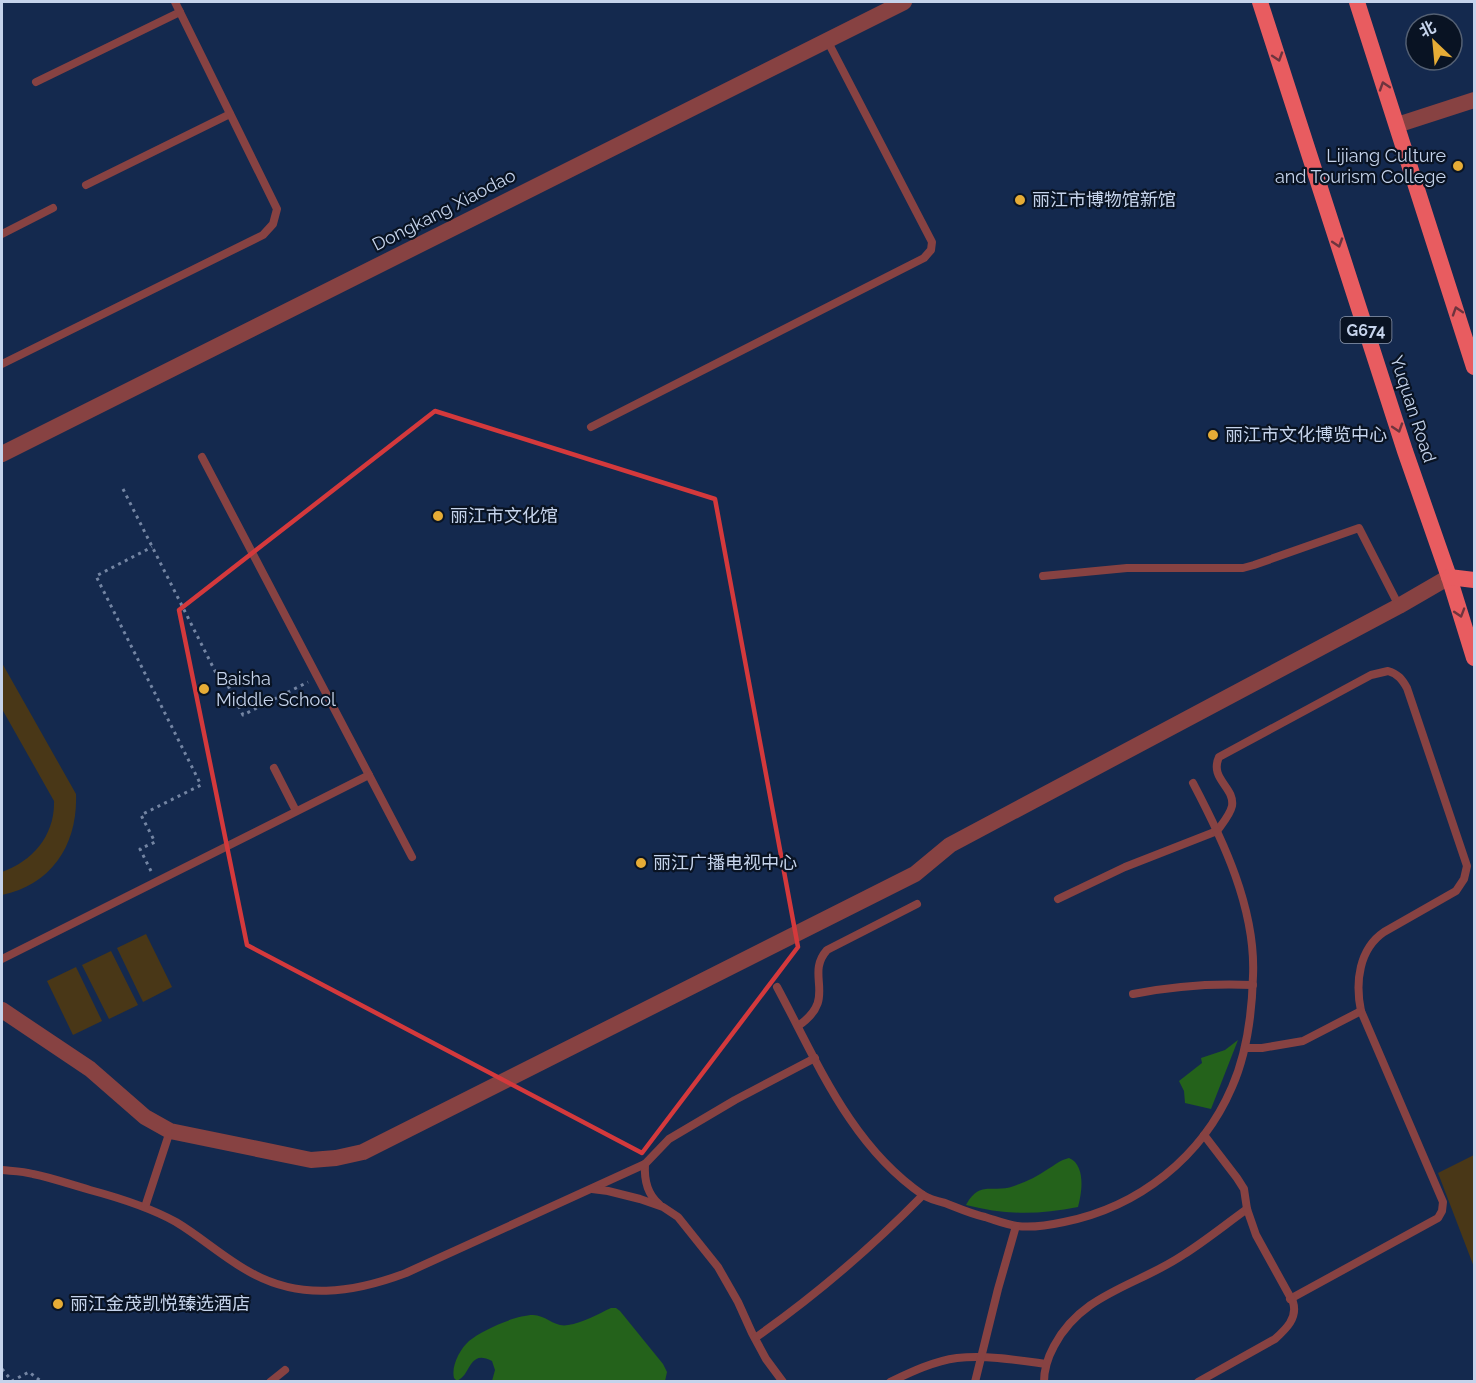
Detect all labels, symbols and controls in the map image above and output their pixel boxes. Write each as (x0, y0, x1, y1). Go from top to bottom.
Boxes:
north arrow (1404, 12, 1464, 72)
text: 北 (1416, 17, 1439, 41)
one-way arrow (1271, 51, 1283, 62)
one-way arrow (1379, 81, 1391, 92)
place label: Lijiang Culture and Tourism College (1275, 145, 1446, 187)
marker: Lijiang Culture and Tourism College (1451, 159, 1465, 173)
street label: Dongkang Xiaodao (369, 164, 519, 255)
place label: 丽江市博物馆新馆 (1032, 189, 1176, 210)
marker: 丽江市博物馆新馆 (1013, 193, 1027, 207)
one-way arrow (1331, 237, 1343, 248)
one-way arrow (1451, 306, 1464, 317)
road number: G674 (1340, 317, 1392, 343)
street label: Yuquan Road (1386, 353, 1441, 465)
one-way arrow (1391, 422, 1403, 433)
place label: 丽江市文化博览中心 (1225, 424, 1387, 445)
marker: 丽江市文化博览中心 (1206, 428, 1220, 442)
place label: 丽江市文化馆 (450, 505, 558, 526)
marker: 丽江市文化馆 (431, 509, 445, 523)
one-way arrow (1453, 607, 1466, 618)
place label: Baisha Middle School (216, 668, 336, 710)
marker: Baisha Middle School (197, 682, 211, 696)
place label: 丽江广播电视中心 (653, 852, 797, 873)
marker: 丽江广播电视中心 (634, 856, 648, 870)
place label: 丽江金茂凯悦臻选酒店 (70, 1293, 250, 1314)
marker: 丽江金茂凯悦臻选酒店 (51, 1297, 65, 1311)

